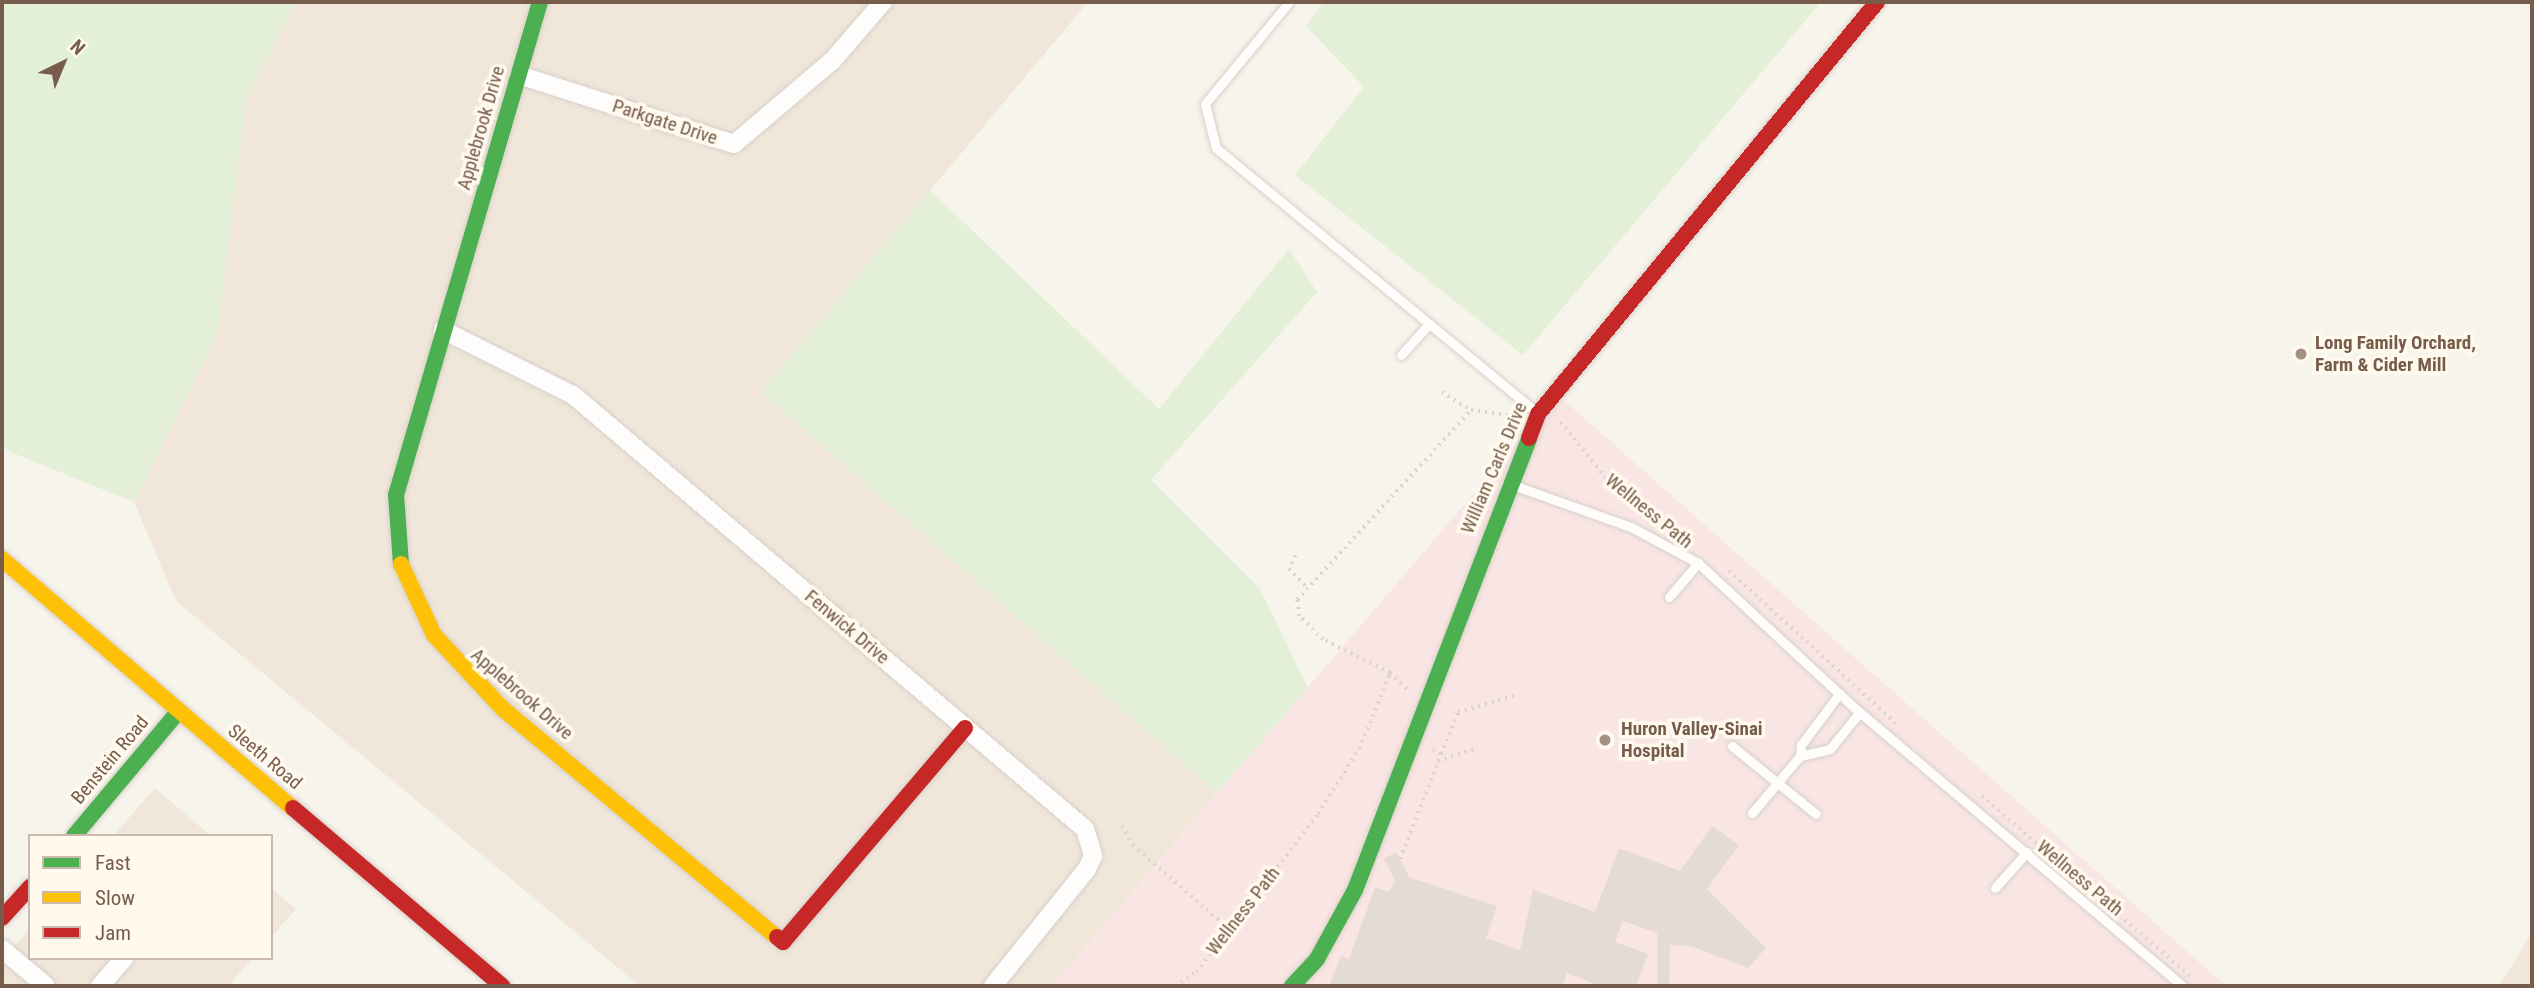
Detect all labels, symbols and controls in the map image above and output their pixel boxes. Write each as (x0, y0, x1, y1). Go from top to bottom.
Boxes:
north arrow (28, 28, 98, 98)
text: N (66, 35, 90, 60)
street label: Applebrook Drive (452, 63, 510, 193)
street label: Parkgate Drive (610, 94, 720, 150)
place label: Long Family Orchard, Farm & Cider Mill (2315, 332, 2476, 376)
marker: Long Family Orchard, Farm & Cider Mill (2293, 346, 2309, 362)
street label: William Carls Drive (1456, 399, 1532, 537)
street label: Wellness Path (1601, 469, 1697, 553)
street label: Fenwick Drive (800, 585, 894, 669)
street label: Applebrook Drive (466, 643, 578, 745)
street label: Benstein Road (67, 711, 153, 809)
place label: Huron Valley-Sinai Hospital (1621, 718, 1763, 762)
street label: Sleeth Road (223, 720, 307, 794)
marker: Huron Valley-Sinai Hospital (1595, 730, 1615, 750)
legend (28, 834, 273, 960)
street label: Wellness Path (2032, 835, 2128, 921)
text: Fast (95, 851, 131, 875)
street label: Wellness Path (1201, 862, 1285, 960)
text: Slow (95, 886, 135, 910)
text: Jam (95, 921, 131, 945)

